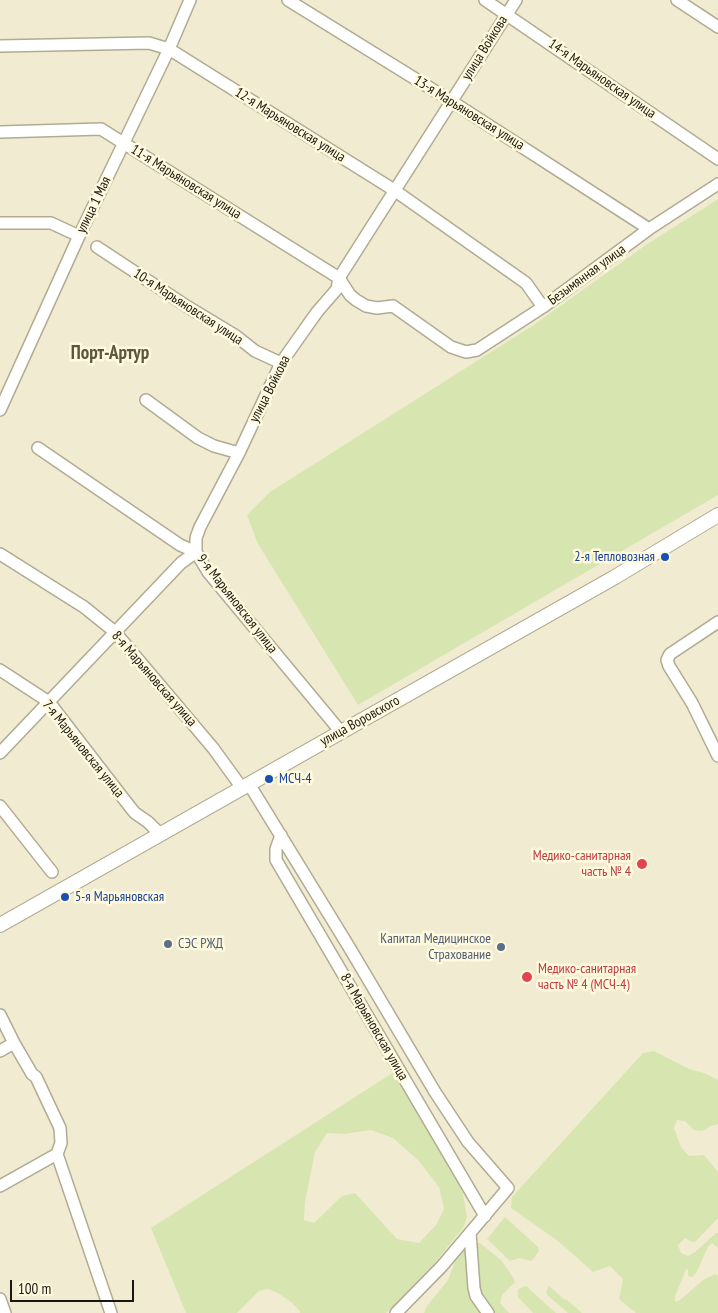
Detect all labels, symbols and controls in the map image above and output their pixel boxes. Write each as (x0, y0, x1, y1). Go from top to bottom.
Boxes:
street label: улица Войкова (459, 13, 511, 83)
street label: 14-я Марьяновская улица (545, 36, 659, 122)
street label: 13-я Марьяновская улица (411, 72, 527, 154)
street label: 12-я Марьяновская улица (232, 84, 348, 166)
street label: 11-я Марьяновская улица (128, 141, 244, 223)
street label: улица 1 Мая (73, 174, 115, 236)
street label: Безымянная улица (545, 241, 629, 309)
street label: 10-я Марьяновская улица (130, 265, 246, 349)
district label: Порт-Артур (71, 343, 149, 365)
street label: улица Войкова (246, 353, 294, 425)
place label: 2-я Тепловозная (574, 549, 655, 565)
street label: 9-я Марьяновская улица (193, 551, 281, 657)
marker: 2-я Тепловозная (659, 551, 671, 563)
street label: 8-я Марьяновская улица (108, 628, 200, 730)
street label: улица Воровского (317, 692, 403, 750)
street label: 7-я Марьяновская улица (39, 697, 127, 801)
place label: МСЧ-4 (279, 771, 312, 787)
marker: МСЧ-4 (263, 773, 275, 785)
place label: Медико-санитарная часть № 4 (533, 848, 631, 880)
marker: Медико-санитарная часть № 4 (635, 857, 649, 871)
place label: 5-я Марьяновская (75, 889, 164, 905)
marker: 5-я Марьяновская (59, 891, 71, 903)
place label: Капитал Медицинское Страхование (380, 931, 491, 964)
place label: СЭС РЖД (178, 936, 223, 952)
marker: СЭС РЖД (162, 938, 174, 950)
marker: Капитал Медицинское Страхование (495, 941, 507, 953)
place label: Медико-санитарная часть № 4 (МСЧ-4) (538, 961, 636, 994)
street label: 8-я Марьяновская улица (336, 970, 412, 1084)
marker: Медико-санитарная часть № 4 (МСЧ-4) (520, 970, 534, 984)
scale bar (12, 1270, 136, 1302)
text: 100 m (18, 1279, 51, 1298)

